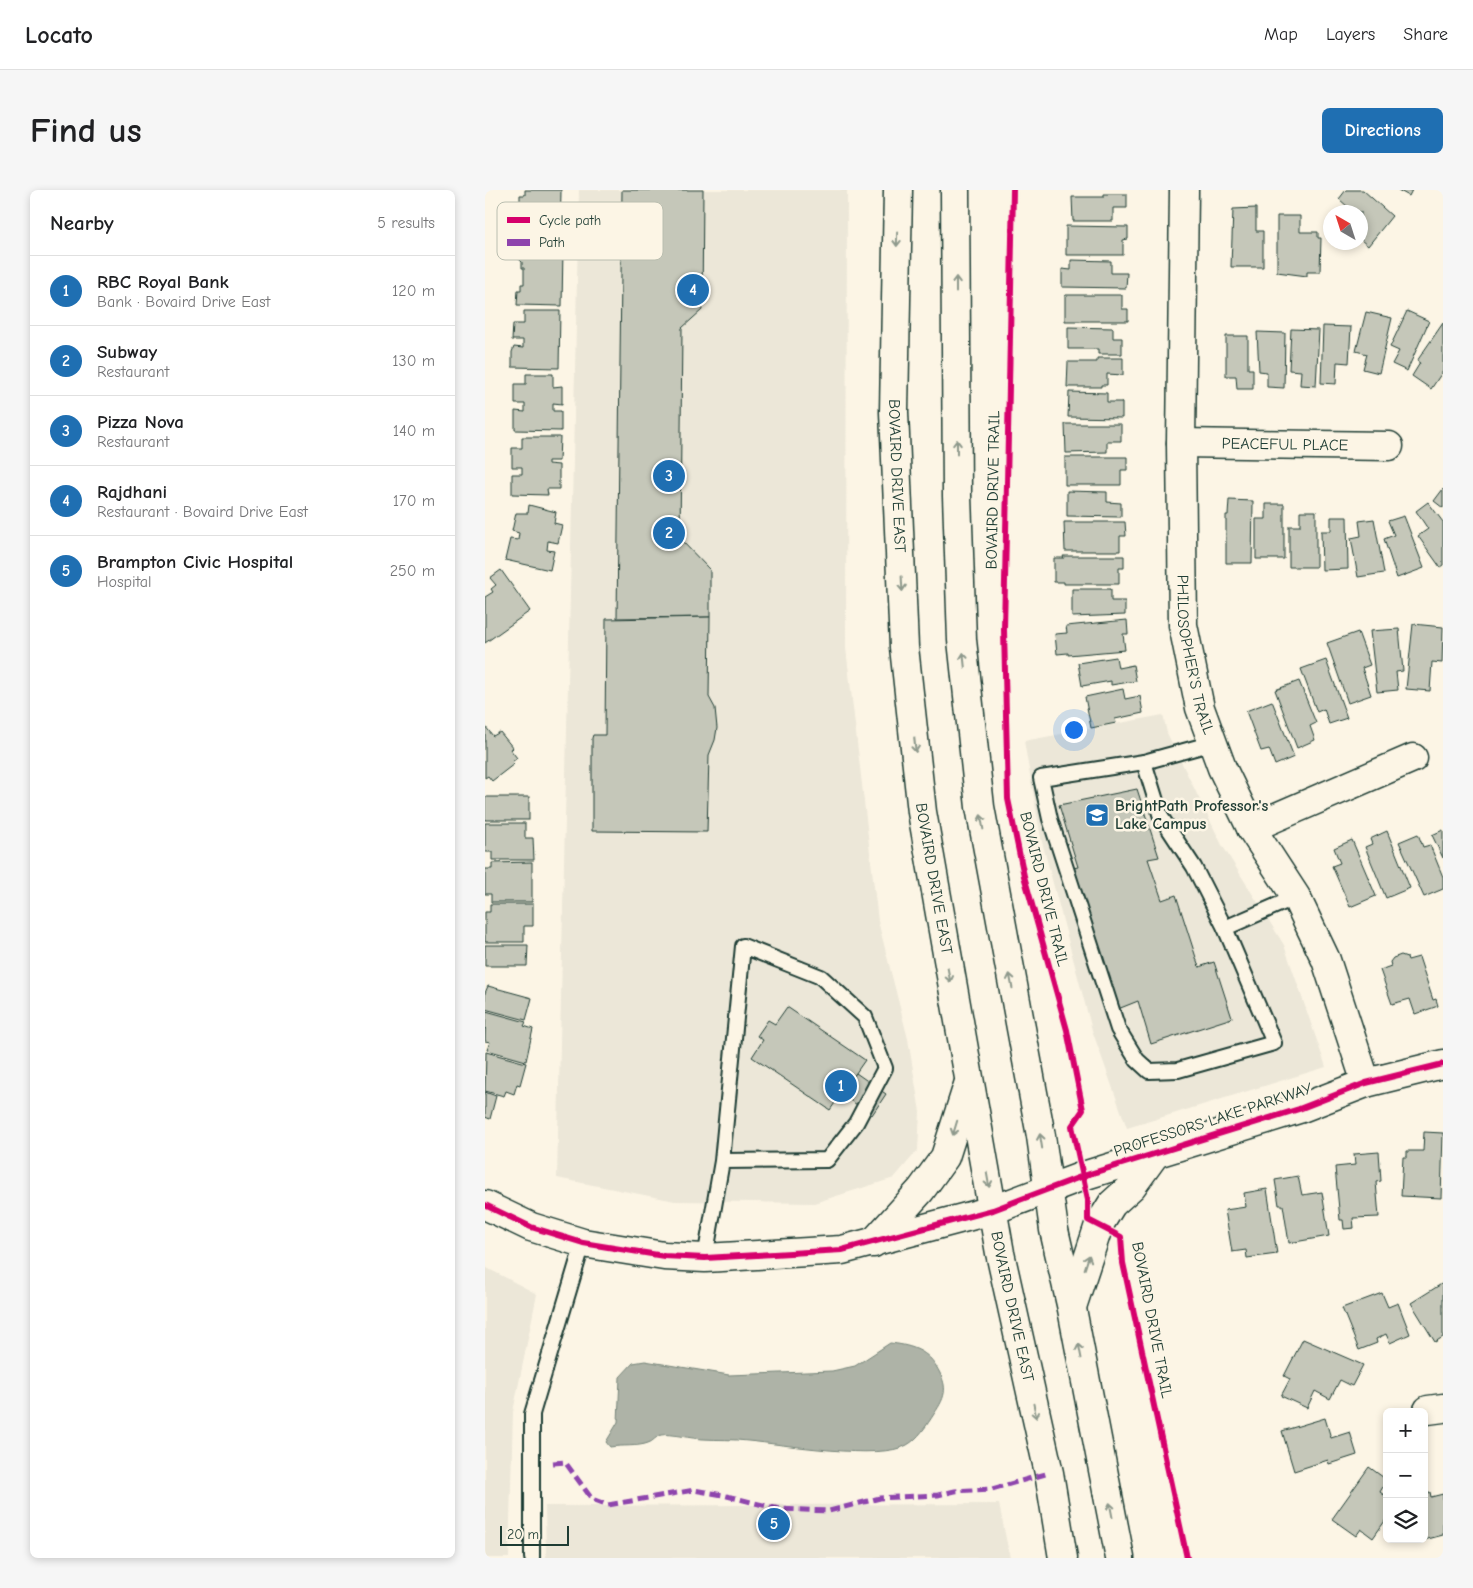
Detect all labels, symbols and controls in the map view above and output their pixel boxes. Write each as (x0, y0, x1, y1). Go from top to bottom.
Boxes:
text: Locato (25, 21, 93, 49)
text: Map (1264, 24, 1298, 45)
text: Layers (1326, 24, 1375, 45)
text: Share (1403, 24, 1448, 45)
button: Directions (1322, 108, 1443, 153)
text: Find us (30, 110, 142, 151)
legend (497, 202, 663, 260)
north arrow (1323, 205, 1368, 250)
text: Nearby (50, 211, 114, 235)
text: Cycle path (539, 212, 601, 229)
text: 5 results (377, 214, 435, 232)
one-way arrow (892, 230, 902, 246)
text: Path (539, 234, 565, 251)
text: RBC Royal Bank (97, 271, 229, 293)
pin: 4 (677, 271, 709, 309)
one-way arrow (951, 277, 961, 293)
text: 1 (63, 282, 69, 300)
text: 120 m (392, 282, 435, 300)
text: Bank · Bovaird Drive East (97, 293, 270, 311)
text: Subway (97, 341, 157, 363)
text: 2 (62, 352, 70, 370)
text: 130 m (392, 352, 435, 370)
text: Restaurant (97, 363, 169, 381)
street label: BOVAIRD DRIVE EAST (885, 399, 909, 554)
street label: BOVAIRD DRIVE TRAIL (983, 410, 1003, 570)
text: Pizza Nova (97, 411, 184, 433)
text: 3 (62, 422, 70, 440)
text: 140 m (393, 422, 435, 440)
text: Restaurant (97, 433, 169, 451)
street label: PEACEFUL PLACE (1221, 435, 1349, 454)
one-way arrow (952, 439, 962, 456)
pin: 3 (653, 457, 685, 495)
text: Rajdhani (97, 481, 167, 503)
text: 4 (62, 492, 70, 510)
text: 170 m (393, 492, 435, 510)
text: Restaurant · Bovaird Drive East (97, 503, 308, 521)
pin: 2 (653, 514, 685, 552)
text: Brampton Civic Hospital (97, 551, 293, 573)
text: 5 (62, 562, 70, 580)
text: 250 m (390, 562, 435, 580)
text: Hospital (97, 573, 152, 591)
one-way arrow (897, 575, 906, 591)
street label: PHILOSOPHER'S TRAIL (1173, 575, 1218, 737)
one-way arrow (959, 652, 969, 668)
your location (1061, 717, 1087, 743)
one-way arrow (910, 737, 920, 753)
place label: BrightPath Professor's Lake Campus (1115, 797, 1268, 833)
street label: BOVAIRD DRIVE EAST (912, 802, 956, 957)
school or university icon: BrightPath Professor's Lake Campus (1084, 802, 1110, 828)
street label: BOVAIRD DRIVE TRAIL (1016, 810, 1072, 968)
one-way arrow (977, 814, 987, 830)
one-way arrow (945, 967, 955, 983)
one-way arrow (1005, 974, 1015, 990)
pin: 1 (825, 1067, 857, 1105)
street label: PROFESSORS LAKE PARKWAY (1112, 1079, 1315, 1161)
one-way arrow (949, 1119, 959, 1135)
one-way arrow (1036, 1133, 1046, 1149)
one-way arrow (983, 1172, 993, 1188)
street label: BOVAIRD DRIVE EAST (987, 1230, 1038, 1384)
street label: BOVAIRD DRIVE TRAIL (1128, 1240, 1176, 1400)
one-way arrow (1082, 1255, 1092, 1271)
one-way arrow (1075, 1343, 1084, 1359)
one-way arrow (1031, 1403, 1040, 1419)
map controls (1383, 1408, 1428, 1543)
button: + (1383, 1408, 1428, 1453)
button: − (1383, 1453, 1428, 1498)
button: layers (1383, 1498, 1428, 1543)
one-way arrow (1105, 1503, 1115, 1519)
pin: 5 (758, 1505, 790, 1543)
scale bar (500, 1523, 569, 1546)
text: 20 m (507, 1526, 539, 1543)

